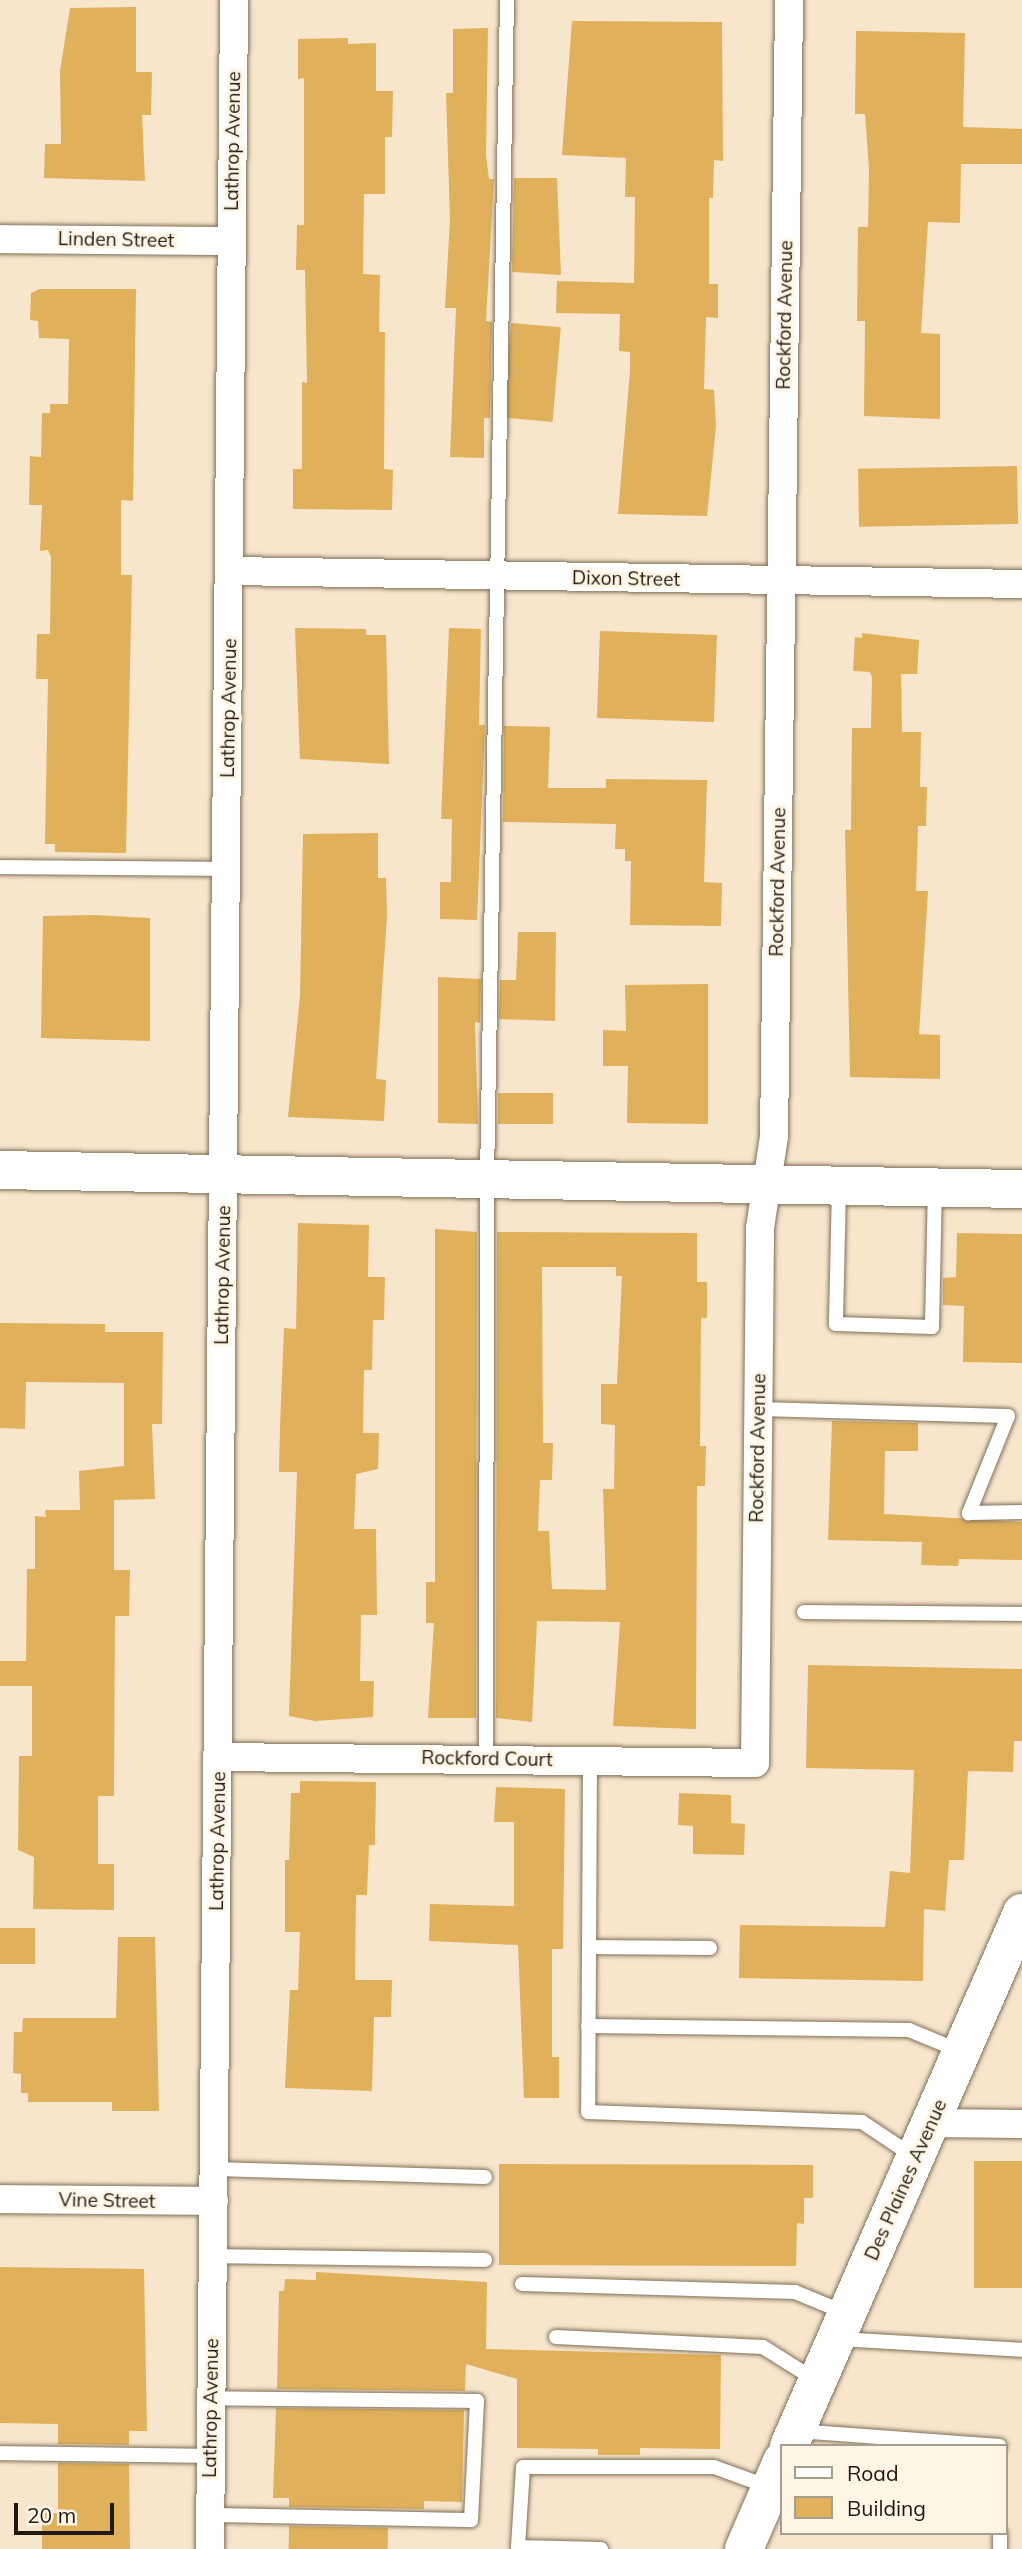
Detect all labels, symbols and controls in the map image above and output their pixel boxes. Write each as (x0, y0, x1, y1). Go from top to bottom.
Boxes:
street label: Lathrop Avenue (220, 71, 246, 211)
street label: Linden Street (58, 228, 174, 252)
street label: Rockford Avenue (772, 240, 798, 390)
street label: Dixon Street (572, 567, 680, 591)
street label: Lathrop Avenue (216, 638, 242, 778)
street label: Rockford Avenue (765, 807, 791, 957)
street label: Lathrop Avenue (210, 1205, 236, 1345)
street label: Rockford Avenue (745, 1373, 771, 1523)
street label: Rockford Court (421, 1746, 553, 1772)
street label: Lathrop Avenue (205, 1771, 231, 1911)
street label: Des Plaines Avenue (860, 2096, 952, 2264)
street label: Vine Street (58, 2189, 156, 2213)
street label: Lathrop Avenue (198, 2338, 224, 2478)
legend (780, 2444, 1008, 2535)
text: Road (847, 2460, 898, 2486)
scale bar (18, 2490, 117, 2534)
text: Building (847, 2495, 926, 2521)
text: 20 m (27, 2502, 76, 2528)

